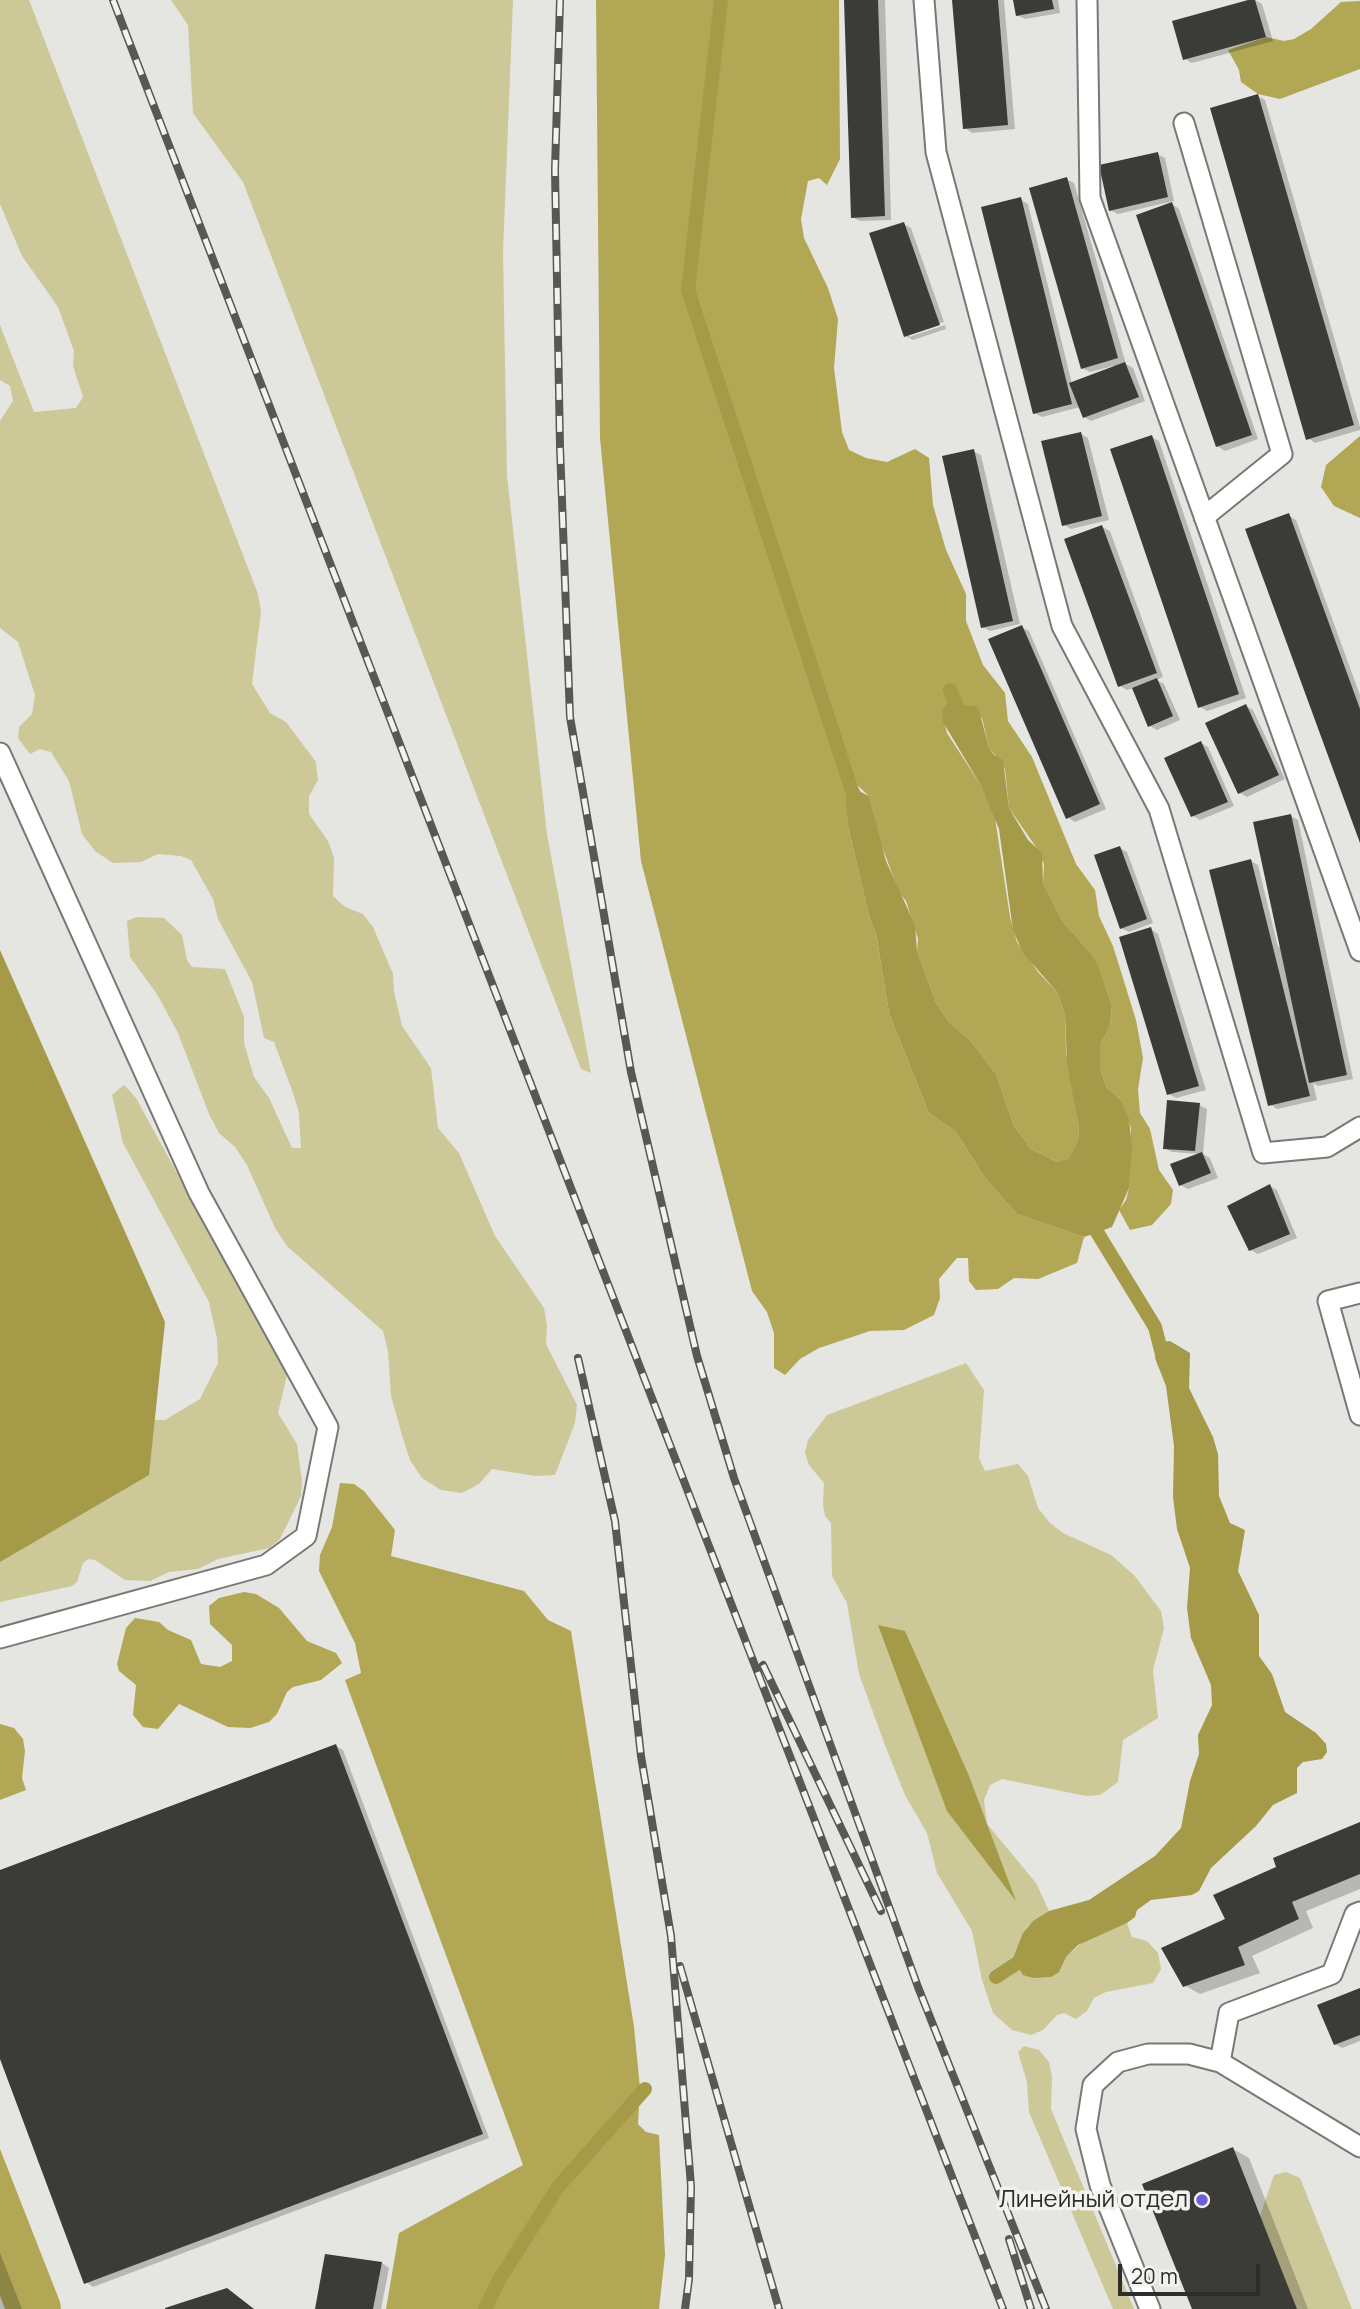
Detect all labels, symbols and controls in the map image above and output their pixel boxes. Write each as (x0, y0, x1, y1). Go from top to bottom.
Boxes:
place label: Линейный отдел (999, 2186, 1188, 2214)
marker: Линейный отдел (1194, 2192, 1210, 2208)
scale bar (1122, 2250, 1264, 2294)
text: 20 m (1131, 2262, 1178, 2290)

